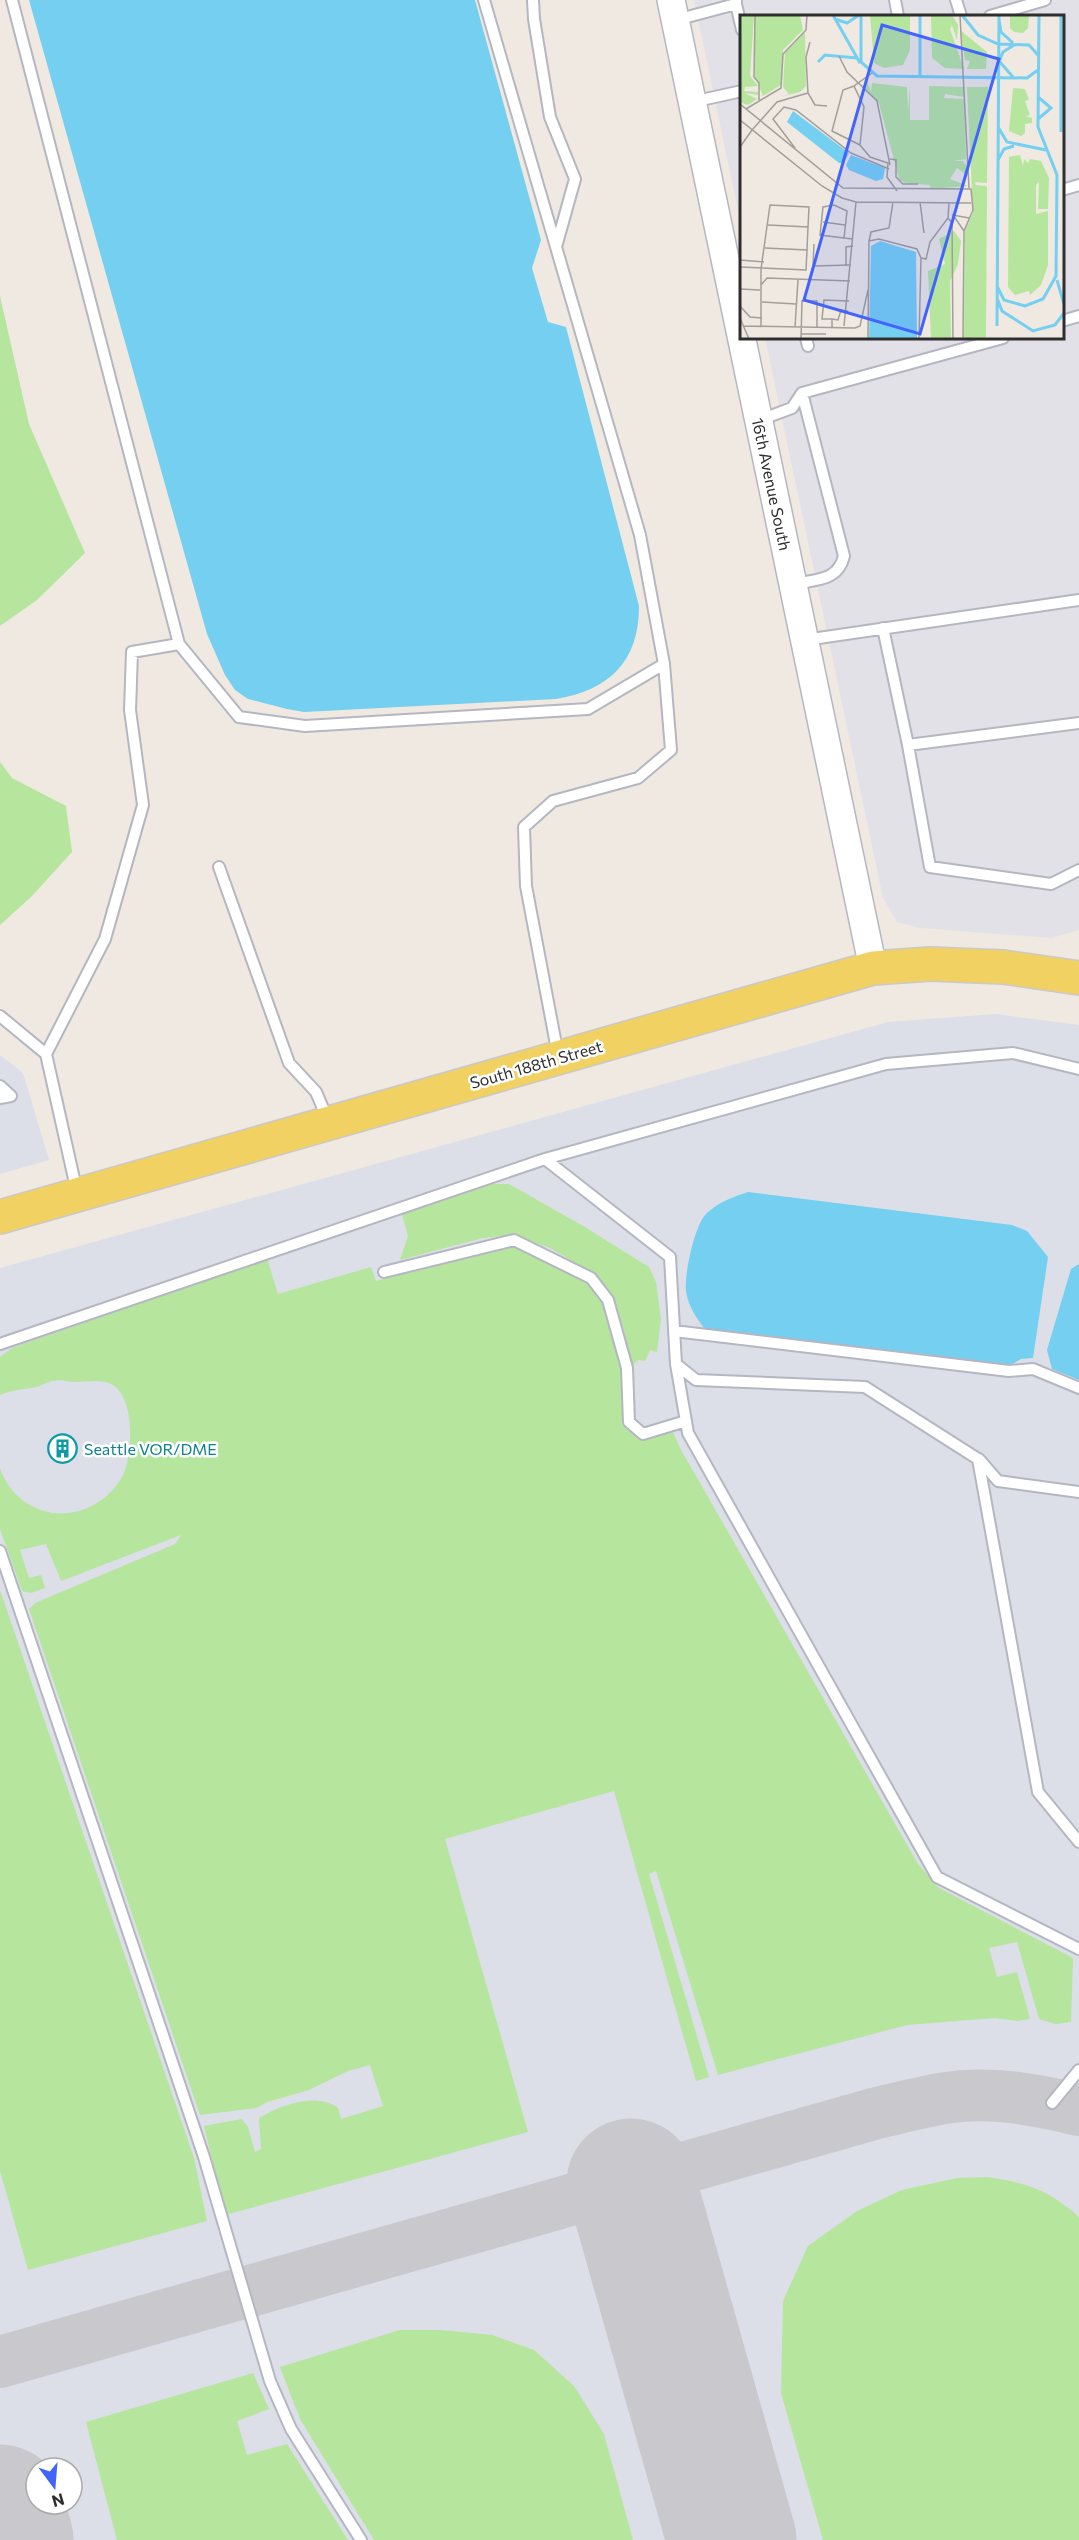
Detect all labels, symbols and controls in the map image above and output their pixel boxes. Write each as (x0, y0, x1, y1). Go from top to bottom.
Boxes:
inset map (740, 15, 1064, 339)
street label: 16th Avenue South (749, 416, 795, 552)
street label: South 188th Street (468, 1036, 605, 1092)
building icon: Seattle VOR/DME (47, 1432, 79, 1464)
place label: Seattle VOR/DME (84, 1439, 217, 1458)
north arrow (24, 2456, 84, 2516)
text: N (50, 2490, 67, 2512)

